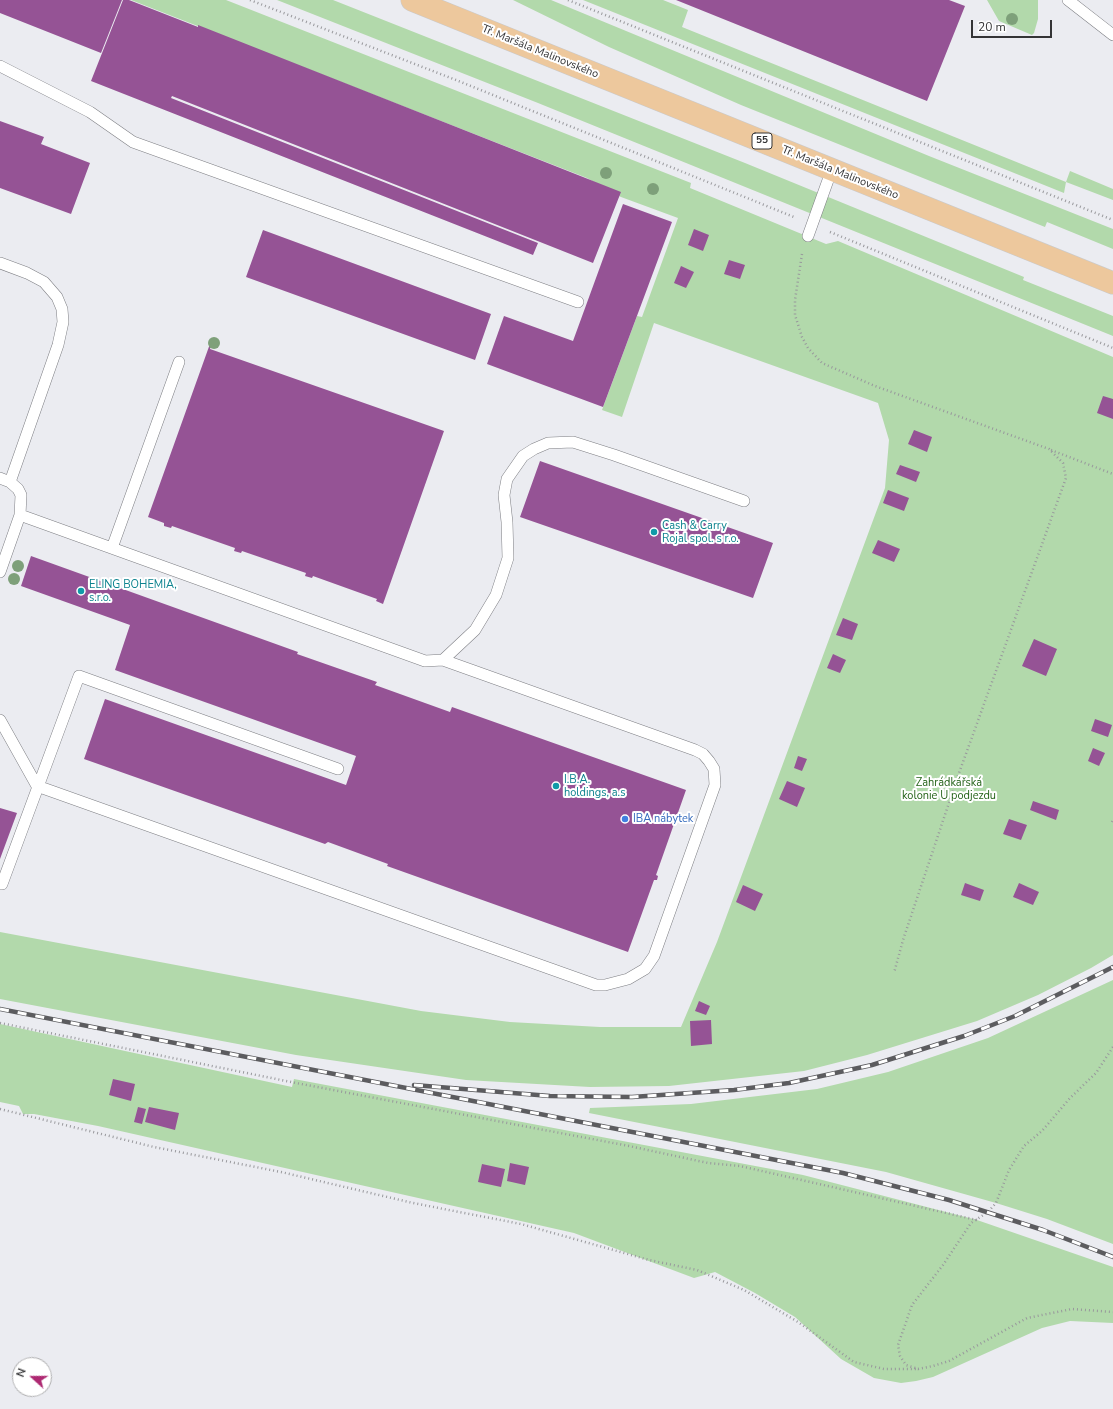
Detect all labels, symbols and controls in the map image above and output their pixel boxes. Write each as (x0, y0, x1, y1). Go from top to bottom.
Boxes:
scale bar (973, 12, 1054, 38)
text: 20 m (978, 19, 1006, 35)
street label: Tř. Maršála Malinovského (480, 23, 600, 81)
road number: 55 (752, 133, 772, 149)
street label: Tř. Maršála Malinovského (780, 144, 900, 202)
place label: Cash & Carry Rojal spol. s r.o. (662, 519, 739, 545)
marker: Cash & Carry Rojal spol. s r.o. (649, 527, 659, 537)
place label: ELING BOHEMIA, s.r.o. (89, 578, 177, 604)
marker: ELING BOHEMIA, s.r.o. (76, 586, 86, 596)
place label: I.B.A. holdings, a.s (564, 773, 625, 799)
park label: Zahrádkářská kolonie U podjezdu (902, 776, 996, 802)
marker: I.B.A. holdings, a.s (551, 781, 561, 791)
place label: IBA nábytek (633, 812, 693, 826)
marker: IBA nábytek (620, 814, 630, 824)
north arrow (12, 1357, 52, 1397)
text: N (13, 1366, 30, 1379)

